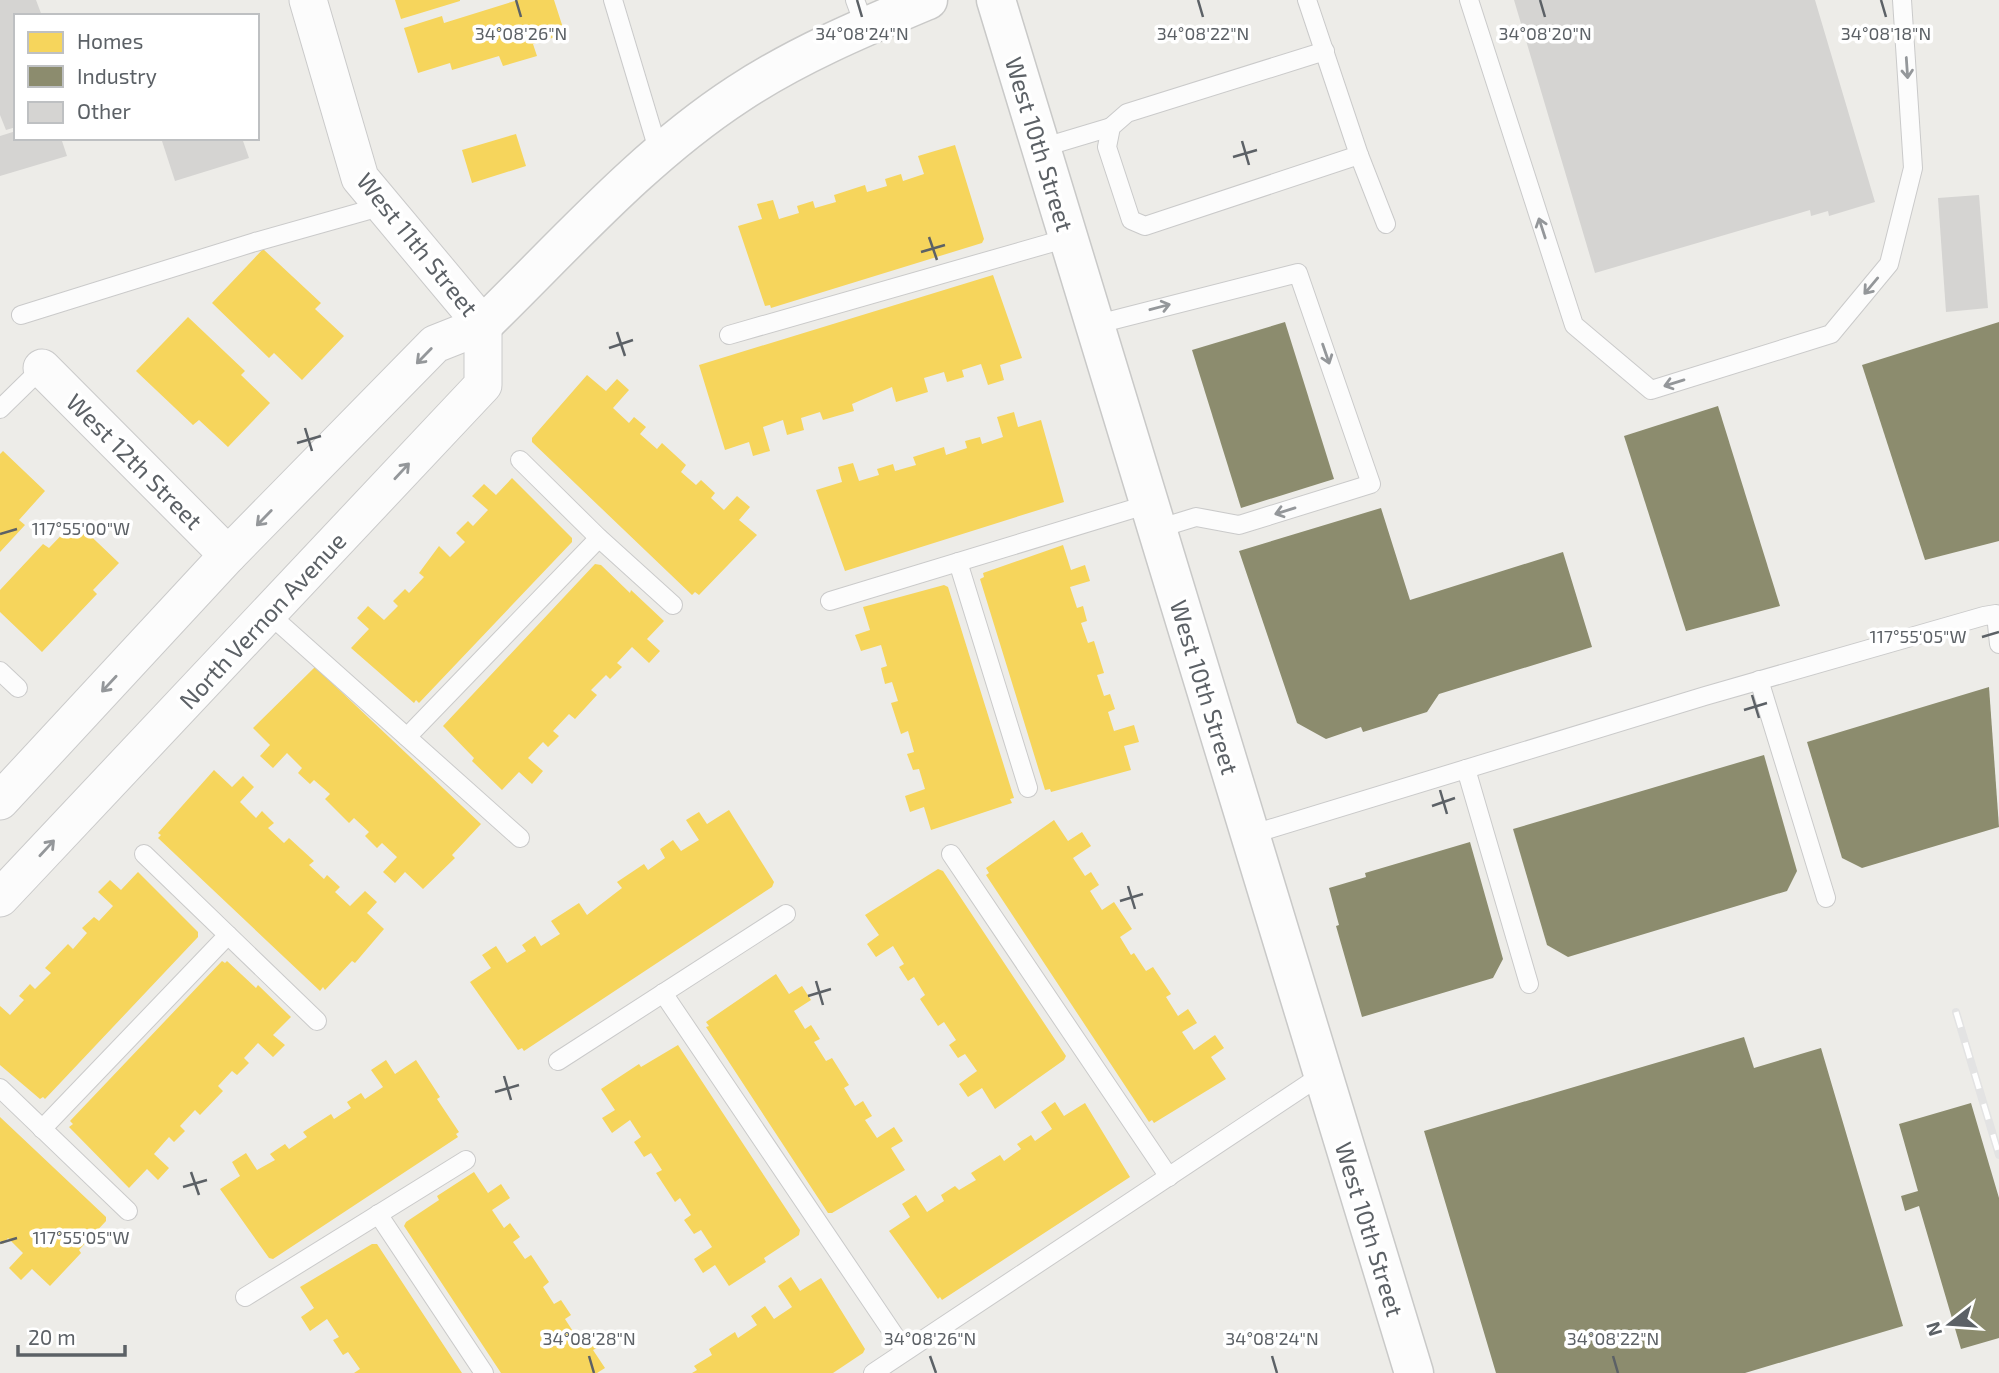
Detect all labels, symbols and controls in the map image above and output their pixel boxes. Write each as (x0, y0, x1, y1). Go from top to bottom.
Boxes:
legend (14, 14, 259, 140)
text: 34°08'26"N (475, 22, 567, 44)
text: 34°08'24"N (815, 22, 909, 44)
text: 34°08'22"N (1157, 22, 1249, 44)
text: 34°08'20"N (1498, 22, 1592, 44)
text: 34°08'18"N (1841, 22, 1931, 44)
text: Homes (77, 28, 143, 53)
street label: West 10th Street (1000, 53, 1080, 235)
one-way arrow (1900, 56, 1913, 79)
text: Industry (77, 63, 157, 88)
text: Other (77, 98, 132, 123)
street label: West 11th Street (351, 166, 485, 322)
one-way arrow (1535, 217, 1548, 239)
one-way arrow (1864, 276, 1879, 294)
one-way arrow (1149, 300, 1171, 313)
one-way arrow (1321, 342, 1333, 364)
one-way arrow (415, 347, 432, 364)
one-way arrow (1663, 378, 1685, 391)
street label: West 12th Street (61, 387, 209, 535)
one-way arrow (394, 462, 410, 480)
one-way arrow (1275, 506, 1297, 518)
one-way arrow (256, 509, 273, 526)
text: 117°55'00"W (32, 517, 130, 539)
street label: North Vernon Avenue (173, 526, 351, 714)
street label: West 10th Street (1165, 596, 1245, 778)
text: 117°55'05"W (1869, 625, 1967, 647)
one-way arrow (100, 675, 117, 692)
one-way arrow (38, 840, 55, 857)
street label: West 10th Street (1330, 1138, 1410, 1320)
text: 117°55'05"W (32, 1226, 130, 1248)
north arrow (1915, 1289, 1985, 1359)
scale bar (18, 1314, 124, 1358)
text: N (1920, 1319, 1946, 1339)
text: 20 m (28, 1324, 76, 1349)
text: 34°08'28"N (542, 1327, 636, 1349)
text: 34°08'26"N (884, 1327, 976, 1349)
text: 34°08'24"N (1225, 1327, 1319, 1349)
text: 34°08'22"N (1567, 1327, 1659, 1349)

